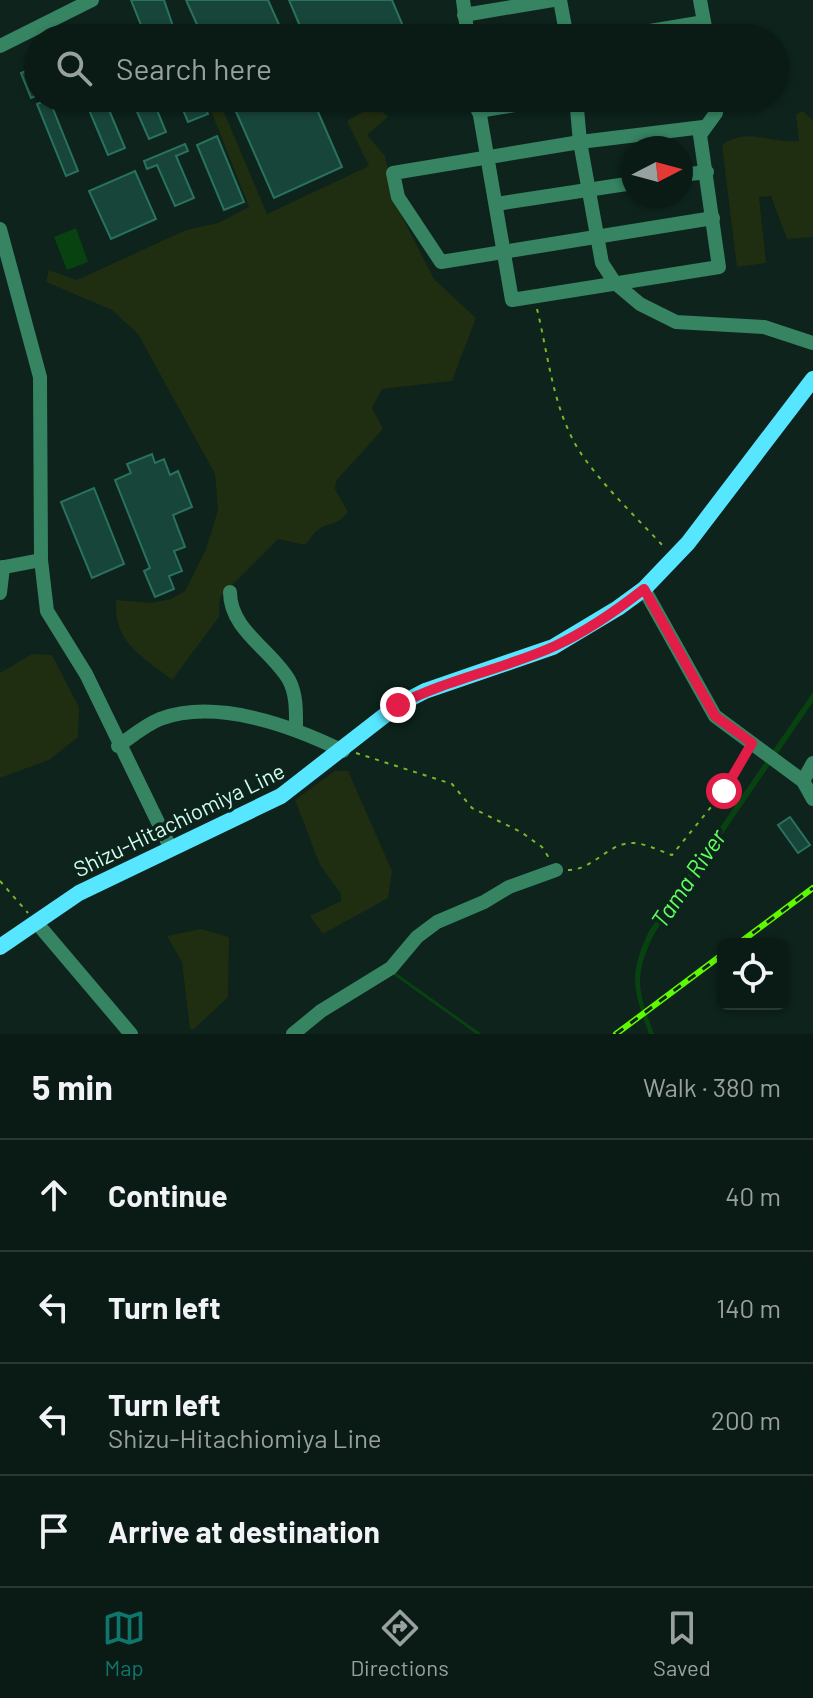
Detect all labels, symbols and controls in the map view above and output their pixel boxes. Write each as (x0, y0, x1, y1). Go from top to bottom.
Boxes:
search box (24, 24, 789, 112)
icon: search (52, 46, 96, 90)
text: Search here (116, 50, 272, 86)
north arrow (621, 136, 693, 208)
route end (380, 687, 416, 723)
street label: Shizu-Hitachiomiya Line (69, 757, 288, 882)
route start (706, 773, 742, 809)
water label: Tama River (644, 822, 732, 933)
map controls (717, 938, 789, 1010)
button: locate (717, 938, 789, 1010)
text: 5 min (32, 1066, 113, 1107)
text: Walk · 380 m (643, 1071, 781, 1102)
icon: ahead (32, 1173, 76, 1217)
text: Continue (108, 1177, 228, 1213)
text: 40 m (725, 1180, 781, 1211)
icon: left (32, 1285, 76, 1329)
text: Turn left (108, 1289, 221, 1325)
text: 140 m (716, 1292, 781, 1323)
text: Turn left (108, 1386, 221, 1422)
icon: left (32, 1397, 76, 1441)
text: 200 m (711, 1404, 781, 1435)
text: Shizu-Hitachiomiya Line (108, 1422, 382, 1453)
icon: arrive (32, 1509, 76, 1553)
text: Arrive at destination (108, 1513, 380, 1549)
tab: Map (102, 1606, 146, 1680)
tab: Directions (350, 1606, 449, 1680)
tab: Saved (653, 1606, 711, 1680)

